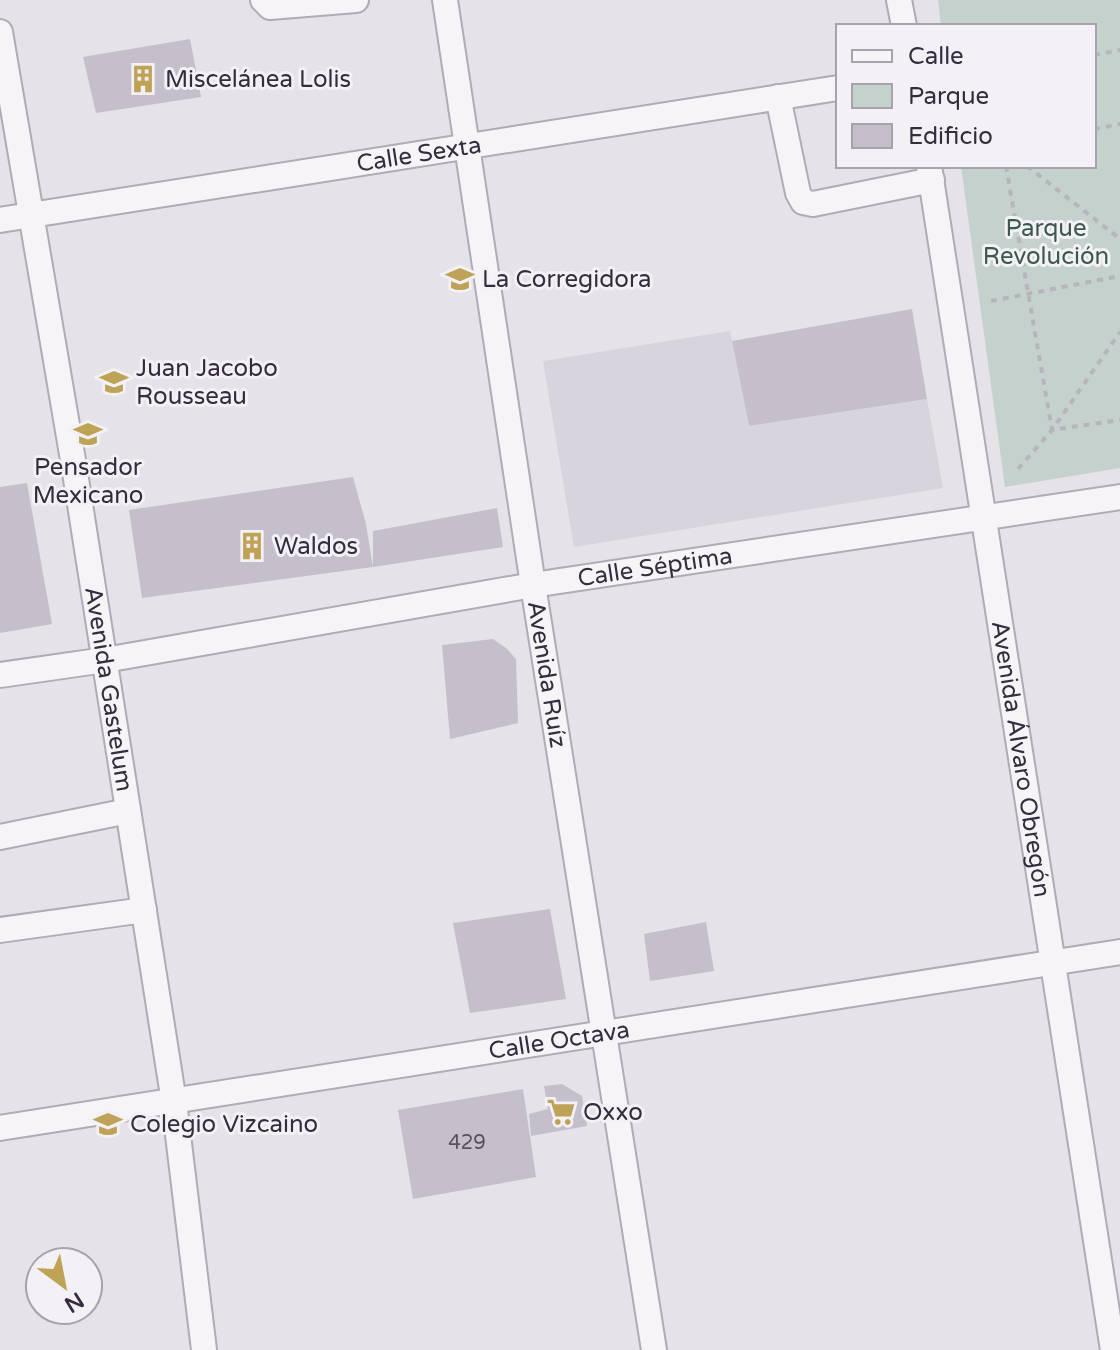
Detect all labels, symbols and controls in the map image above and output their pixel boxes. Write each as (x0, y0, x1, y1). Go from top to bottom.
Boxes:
legend (836, 24, 1096, 168)
text: Calle (908, 42, 964, 71)
building icon: Miscelánea Lolis (128, 64, 158, 94)
place label: Miscelánea Lolis (165, 65, 351, 94)
text: Parque (908, 82, 989, 111)
text: Edificio (908, 122, 993, 151)
street label: Calle Sexta (354, 130, 483, 178)
park label: Parque Revolución (983, 214, 1109, 271)
school or university icon: La Corregidora (445, 264, 475, 294)
place label: La Corregidora (482, 265, 652, 294)
place label: Juan Jacobo Rousseau (136, 354, 278, 411)
school or university icon: Juan Jacobo Rousseau (99, 367, 129, 397)
school or university icon: Pensador Mexicano (73, 419, 103, 449)
place label: Pensador Mexicano (33, 453, 143, 510)
building icon: Waldos (237, 531, 267, 561)
place label: Waldos (274, 532, 358, 561)
street label: Calle Séptima (576, 541, 734, 593)
street label: Avenida Gastelum (79, 584, 139, 794)
street label: Avenida Ruíz (521, 599, 573, 750)
street label: Avenida Álvaro Obregón (985, 619, 1057, 899)
street label: Calle Octava (487, 1015, 632, 1066)
supermarket icon: Oxxo (546, 1097, 576, 1127)
place label: Oxxo (583, 1098, 643, 1127)
school or university icon: Colegio Vizcaino (93, 1109, 123, 1139)
place label: Colegio Vizcaino (130, 1110, 318, 1139)
house number: 429 (448, 1131, 486, 1155)
north arrow (24, 1246, 104, 1326)
text: N (60, 1286, 88, 1318)

